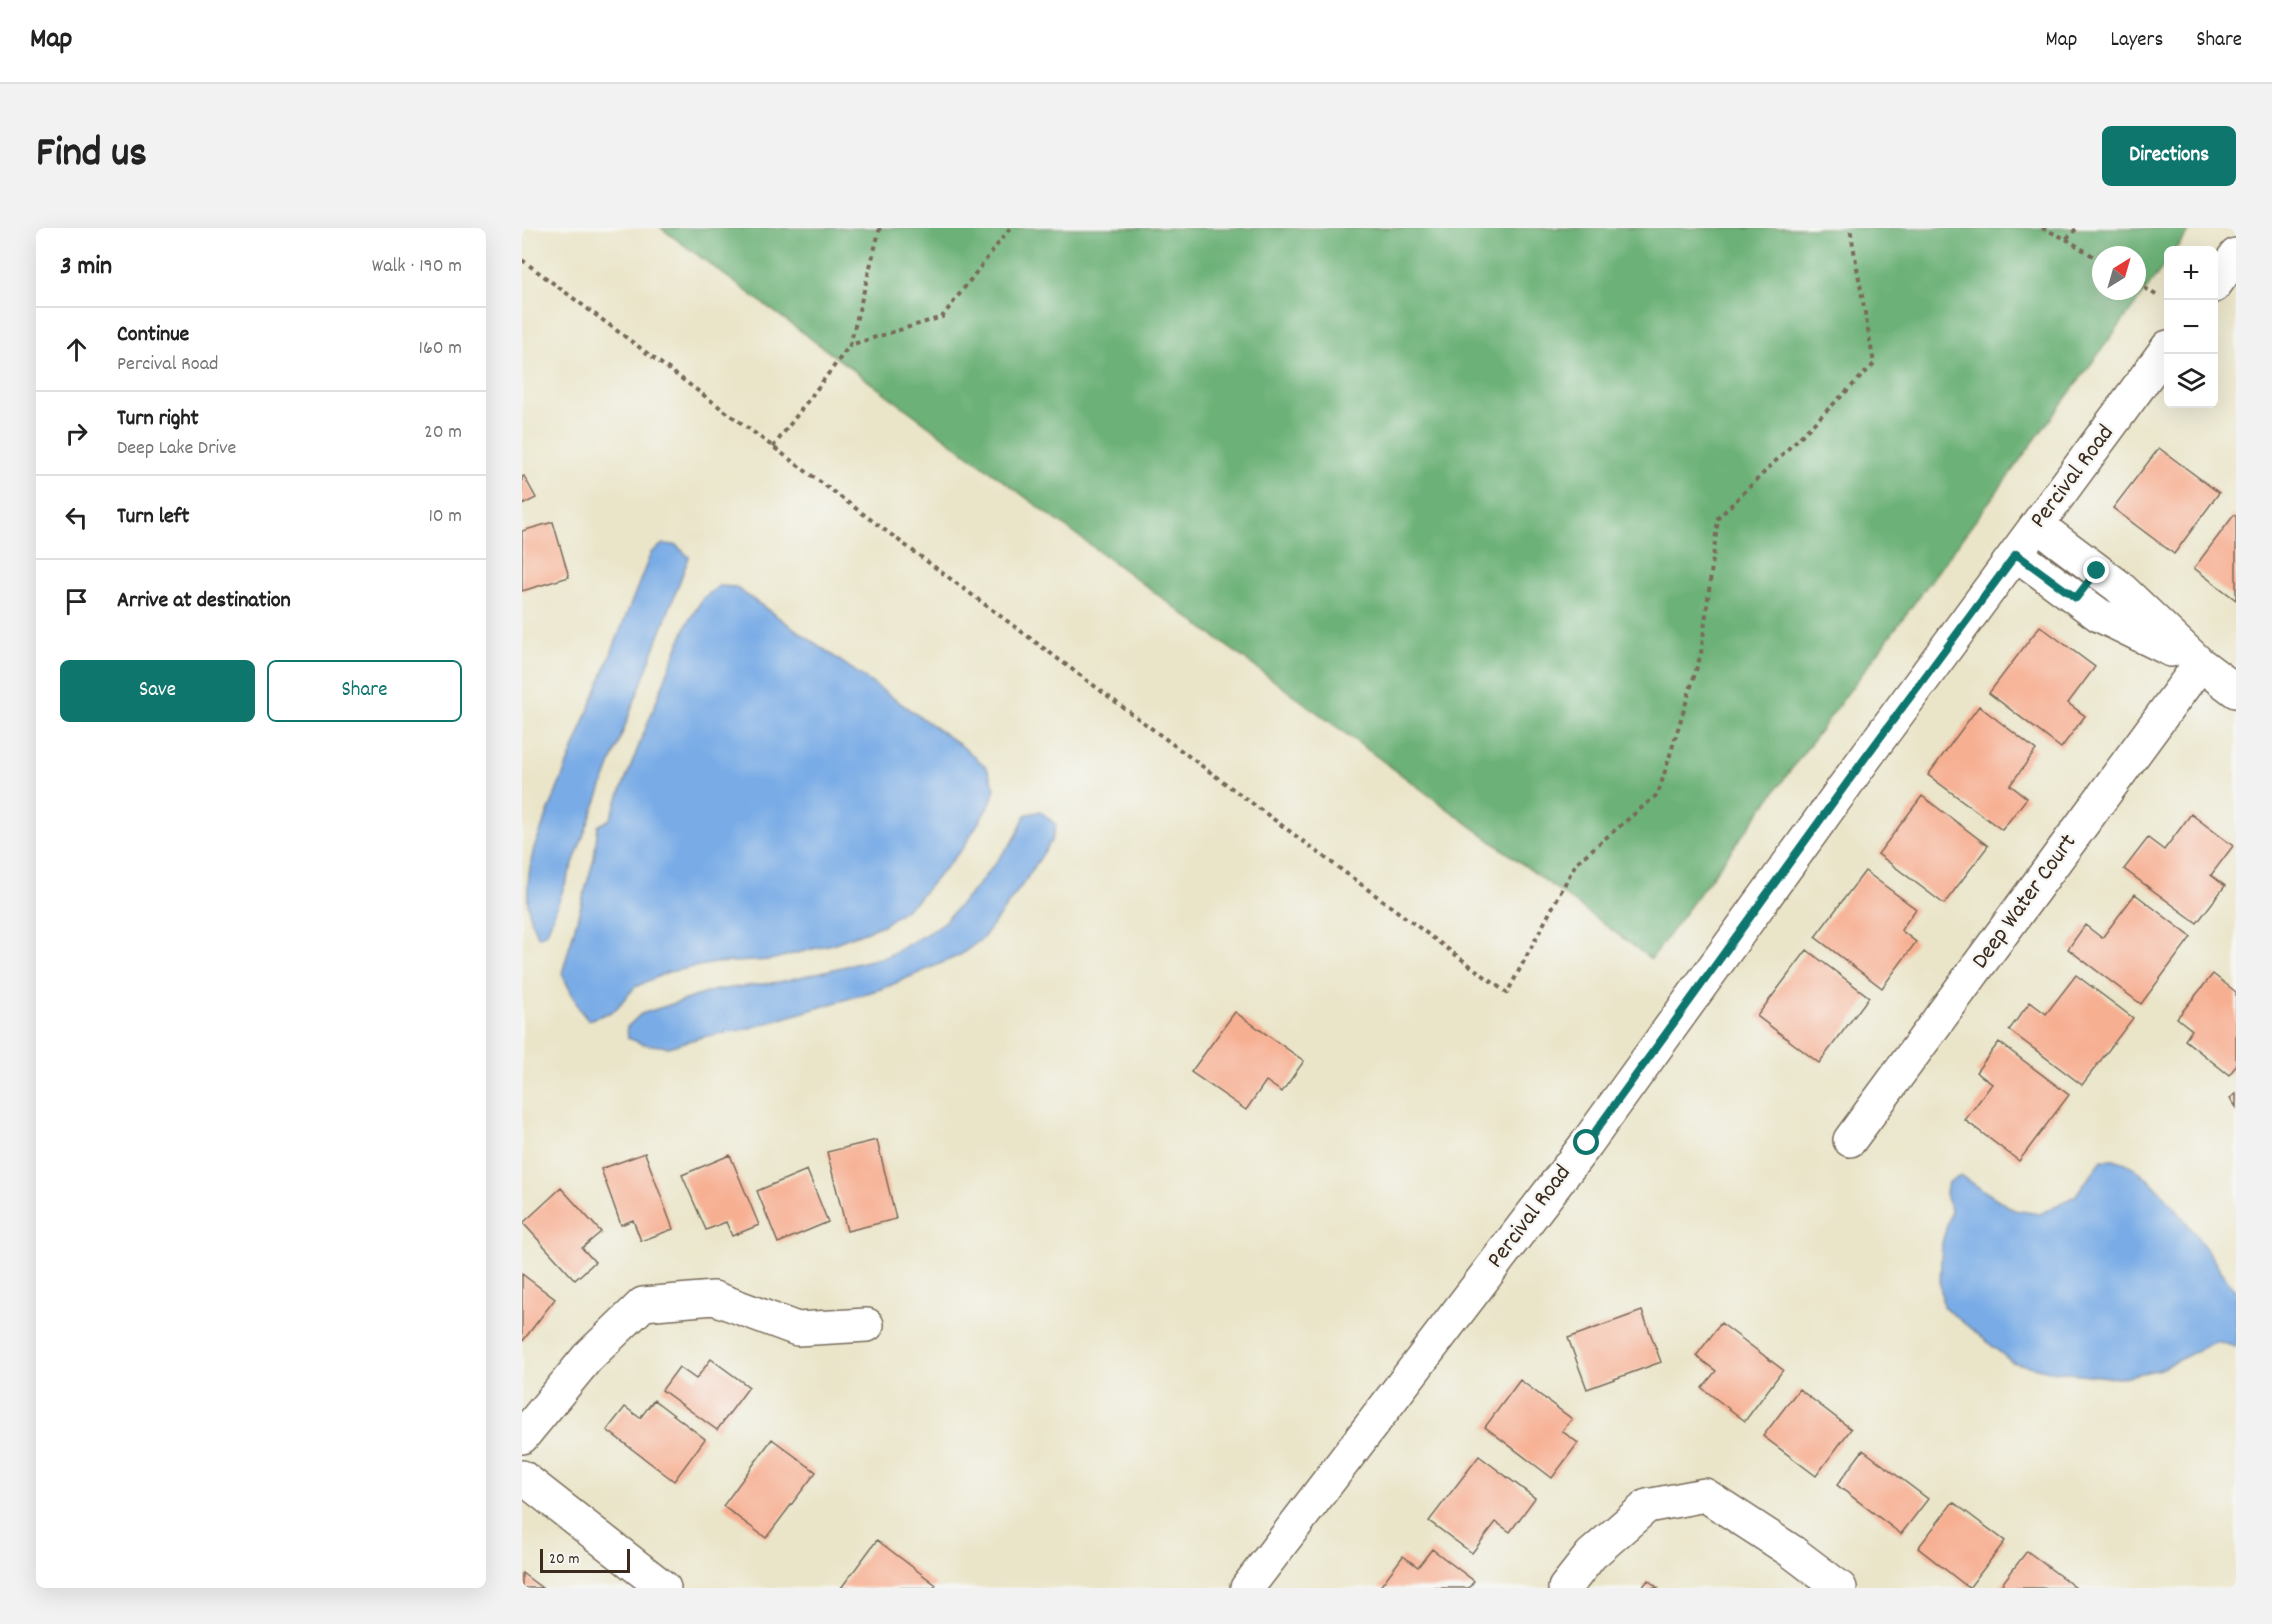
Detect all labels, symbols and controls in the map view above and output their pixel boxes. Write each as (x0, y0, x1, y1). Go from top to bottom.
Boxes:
text: Map (30, 21, 72, 61)
text: Map (2046, 26, 2077, 56)
text: Layers (2110, 26, 2163, 56)
text: Share (2196, 26, 2242, 56)
text: Find us (36, 126, 147, 186)
button: Directions (2102, 126, 2236, 186)
north arrow (2092, 246, 2146, 300)
map controls (2164, 246, 2218, 408)
button: + (2164, 246, 2218, 300)
text: 3 min (60, 249, 112, 286)
text: Walk · 190 m (372, 253, 462, 281)
button: − (2164, 300, 2218, 354)
text: Continue (117, 320, 189, 351)
icon: ahead (60, 333, 93, 366)
text: 160 m (419, 335, 462, 363)
text: Percival Road (117, 351, 218, 379)
button: layers (2164, 354, 2218, 408)
text: Turn right (117, 404, 199, 435)
icon: right (60, 417, 93, 450)
street label: Percival Road (2023, 418, 2123, 536)
text: 20 m (424, 419, 462, 447)
text: Deep Lake Drive (117, 435, 236, 463)
icon: left (60, 501, 93, 534)
text: Turn left (117, 502, 189, 533)
text: 10 m (428, 503, 462, 531)
route end (2083, 557, 2109, 583)
icon: arrive (60, 585, 93, 618)
text: Arrive at destination (117, 586, 291, 617)
button: Save (60, 660, 255, 722)
button: Share (267, 660, 462, 722)
street label: Deep Water Court (1964, 827, 2086, 977)
route start (1573, 1129, 1599, 1155)
street label: Percival Road (1480, 1158, 1580, 1276)
scale bar (540, 1546, 630, 1574)
text: 20 m (549, 1548, 579, 1571)

